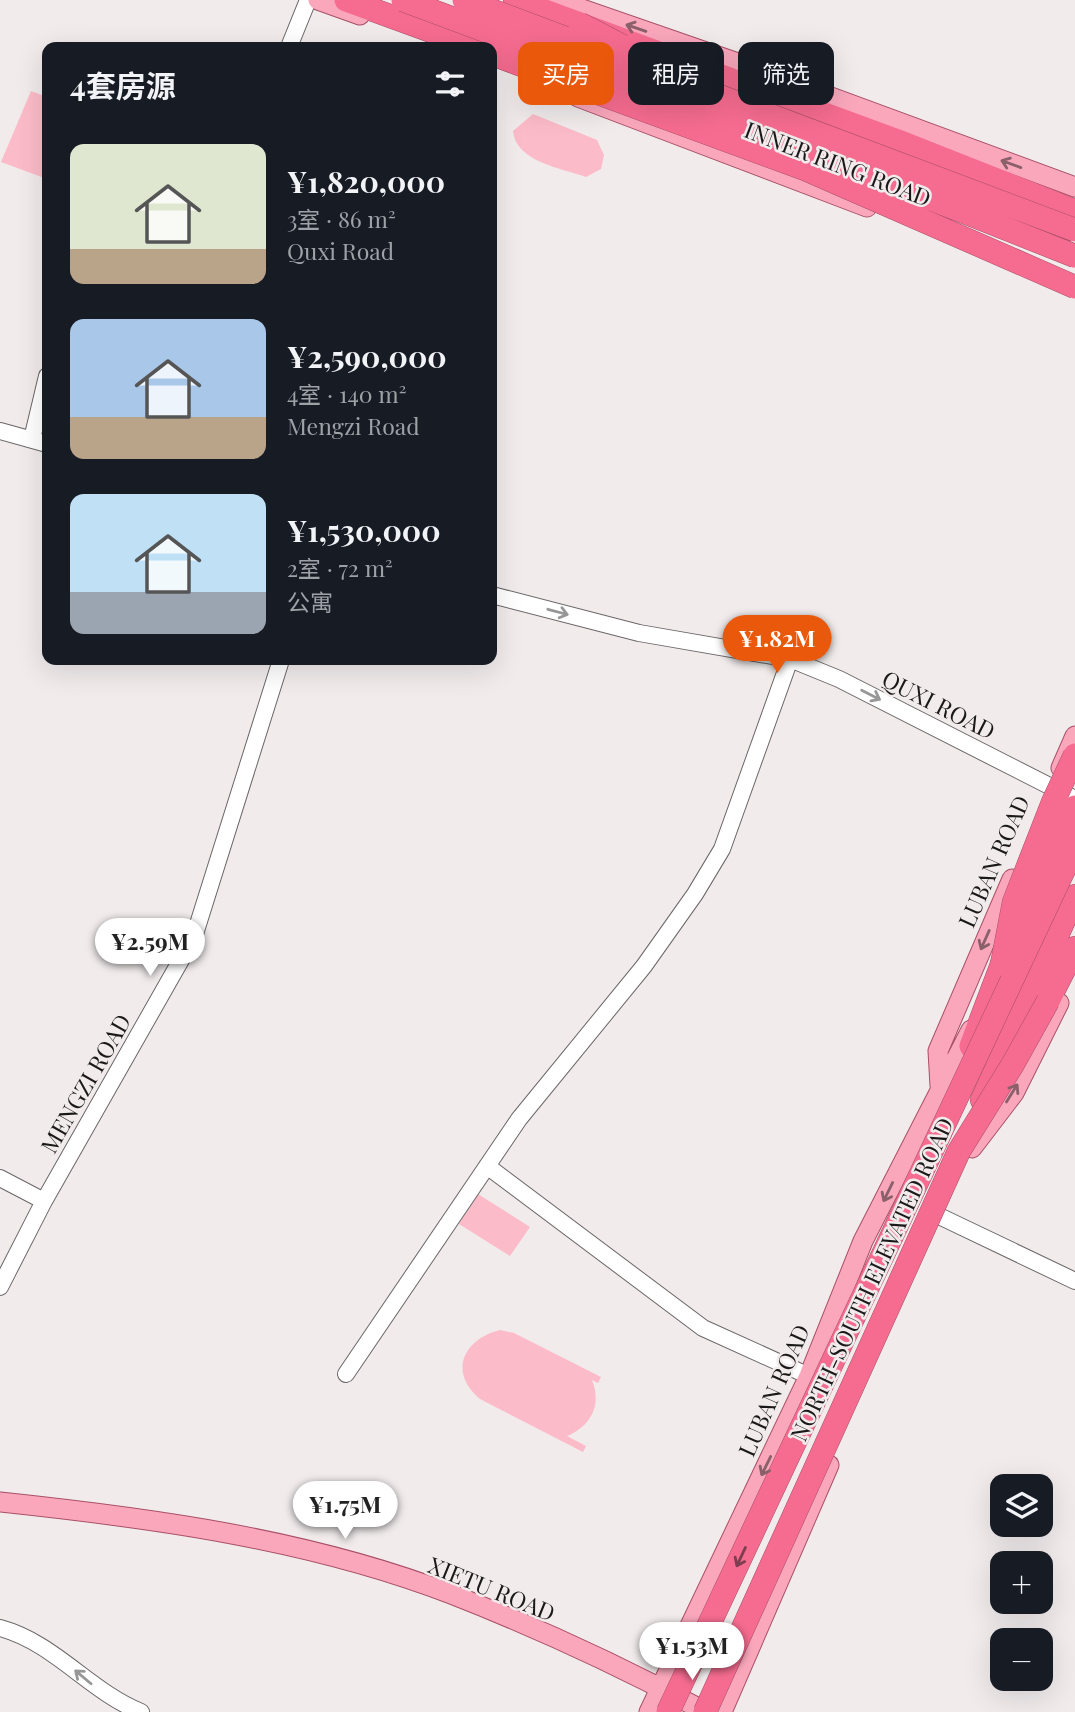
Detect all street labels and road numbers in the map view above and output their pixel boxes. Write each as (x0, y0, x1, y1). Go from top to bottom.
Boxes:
street label: INNER RING ROAD (740, 113, 936, 213)
street label: QUXI ROAD (877, 662, 1001, 746)
street label: LUBAN ROAD (950, 790, 1036, 932)
street label: MENGZI ROAD (33, 1008, 137, 1158)
street label: NORTH-SOUTH ELEVATED ROAD (782, 1112, 960, 1446)
street label: LUBAN ROAD (730, 1319, 816, 1461)
street label: XIETU ROAD (424, 1548, 560, 1628)

